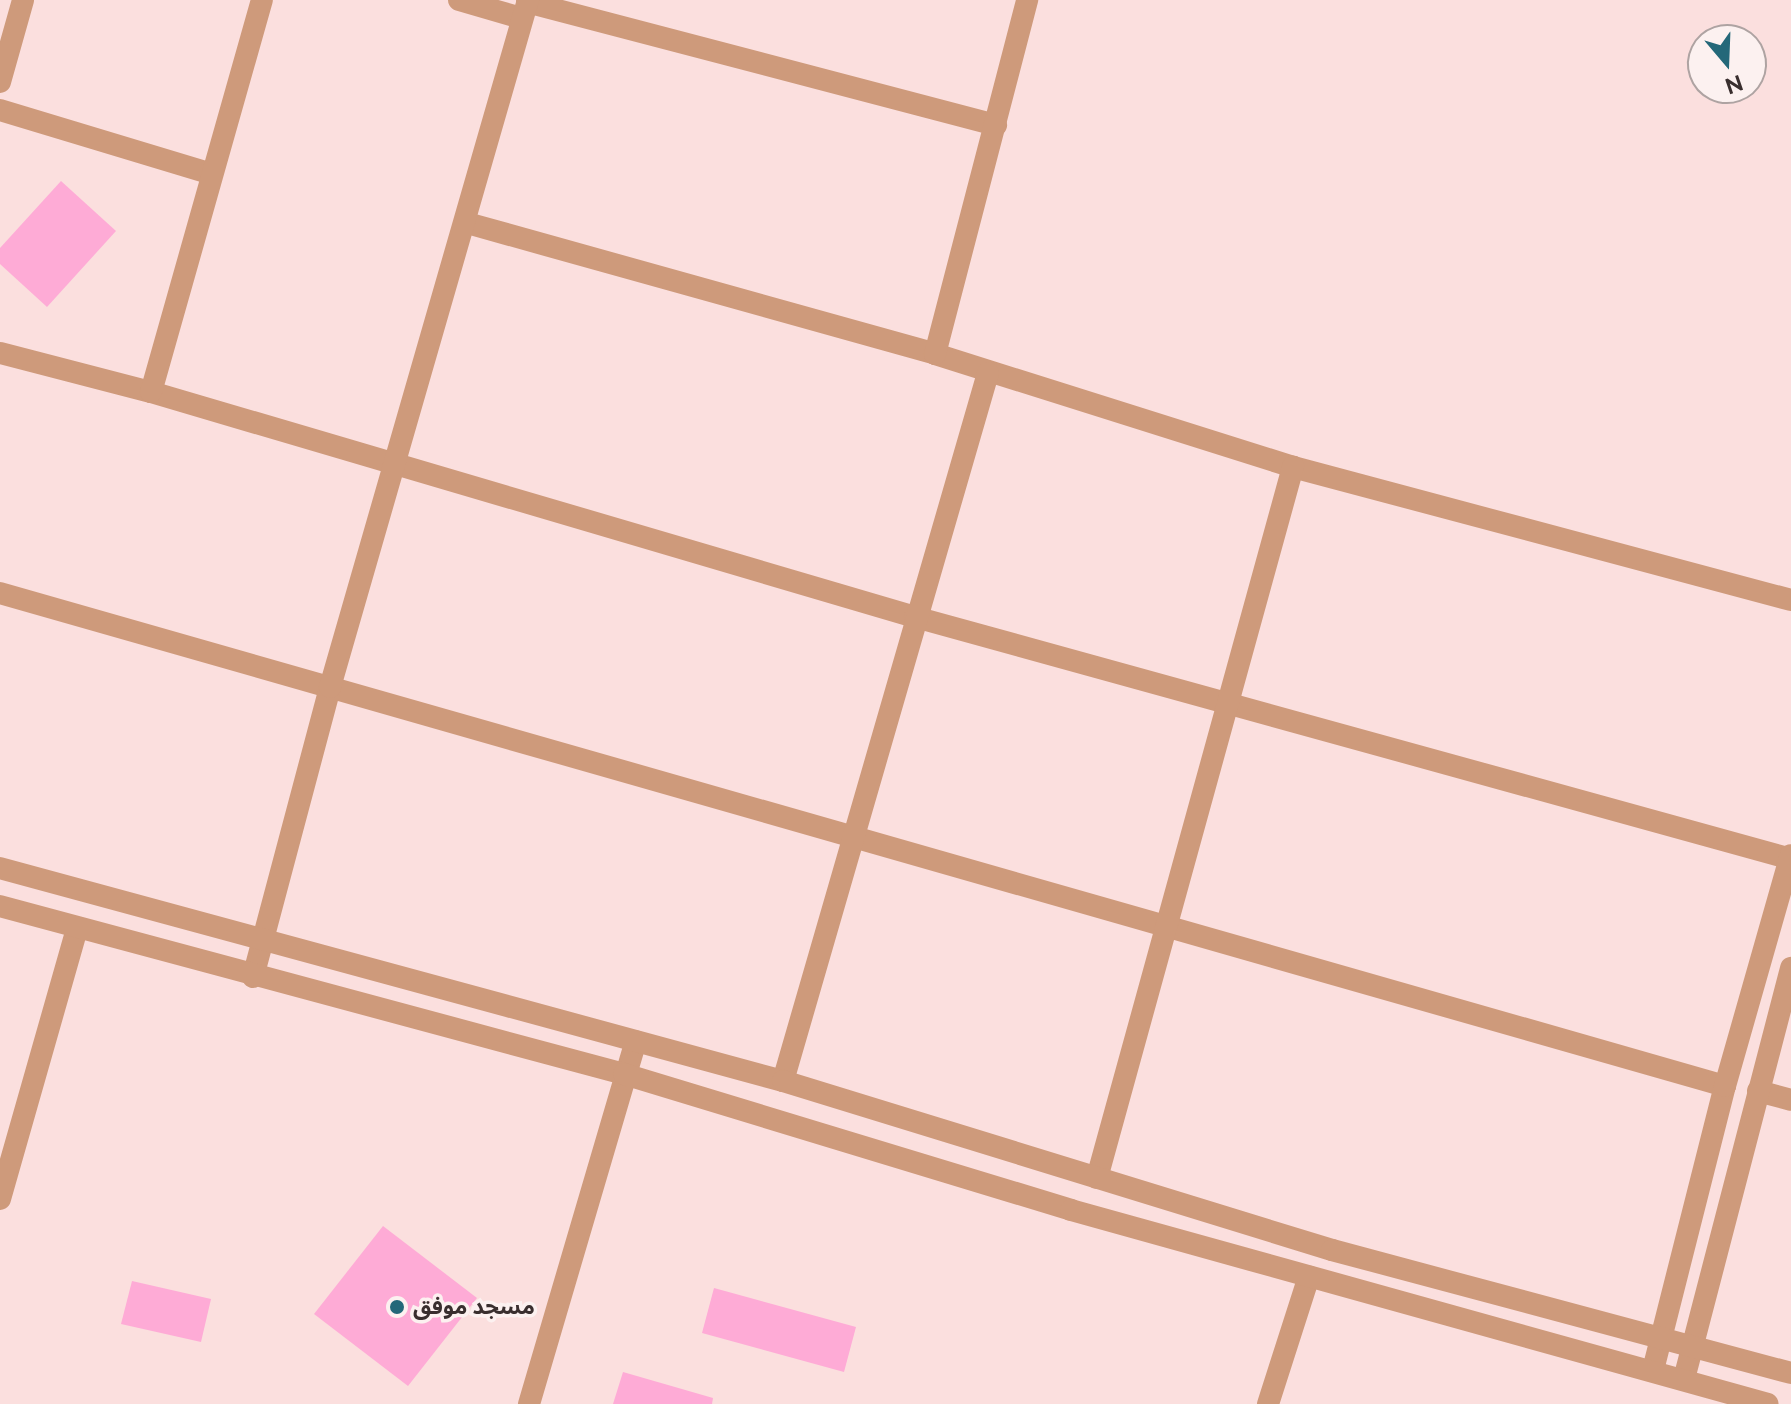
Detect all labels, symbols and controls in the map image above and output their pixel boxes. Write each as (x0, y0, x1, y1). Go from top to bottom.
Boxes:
north arrow (1687, 24, 1767, 104)
text: N (1722, 70, 1746, 100)
place label: مسجد موفق (413, 1294, 535, 1320)
marker: مسجد موفق (388, 1298, 406, 1316)

